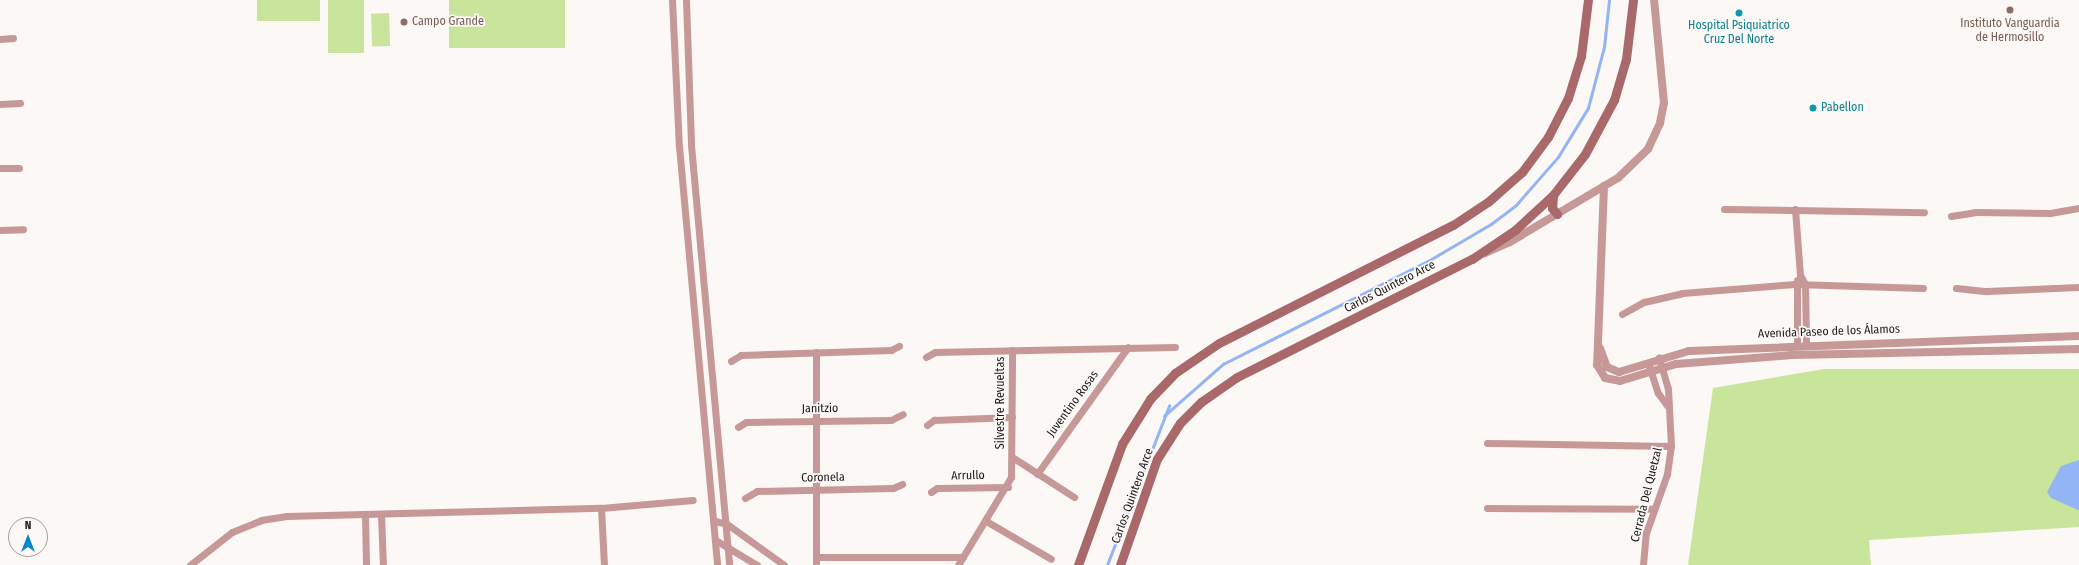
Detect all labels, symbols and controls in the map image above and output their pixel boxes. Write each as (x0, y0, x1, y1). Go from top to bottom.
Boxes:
marker: Instituto Vanguardia de Hermosillo (2005, 5, 2015, 15)
marker: Hospital Psiquiatrico Cruz Del Norte (1734, 8, 1744, 18)
place label: Campo Grande (412, 15, 484, 29)
marker: Campo Grande (399, 17, 409, 27)
place label: Instituto Vanguardia de Hermosillo (1960, 17, 2060, 45)
place label: Hospital Psiquiatrico Cruz Del Norte (1688, 19, 1790, 47)
place label: Pabellon (1821, 101, 1864, 115)
marker: Pabellon (1808, 103, 1818, 113)
street label: Carlos Quintero Arce (1342, 258, 1438, 316)
street label: Avenida Paseo de los Álamos (1758, 322, 1900, 342)
street label: Silvestre Revueltas (994, 357, 1008, 449)
street label: Juventino Rosas (1044, 368, 1102, 440)
street label: Janitzio (802, 401, 838, 417)
street label: Carlos Quintero Arce (1109, 446, 1157, 546)
street label: Cerrada Del Quetzal (1628, 446, 1666, 544)
street label: Arrullo (951, 469, 985, 483)
street label: Coronela (801, 470, 845, 486)
north arrow (8, 517, 48, 557)
text: N (25, 519, 31, 532)

